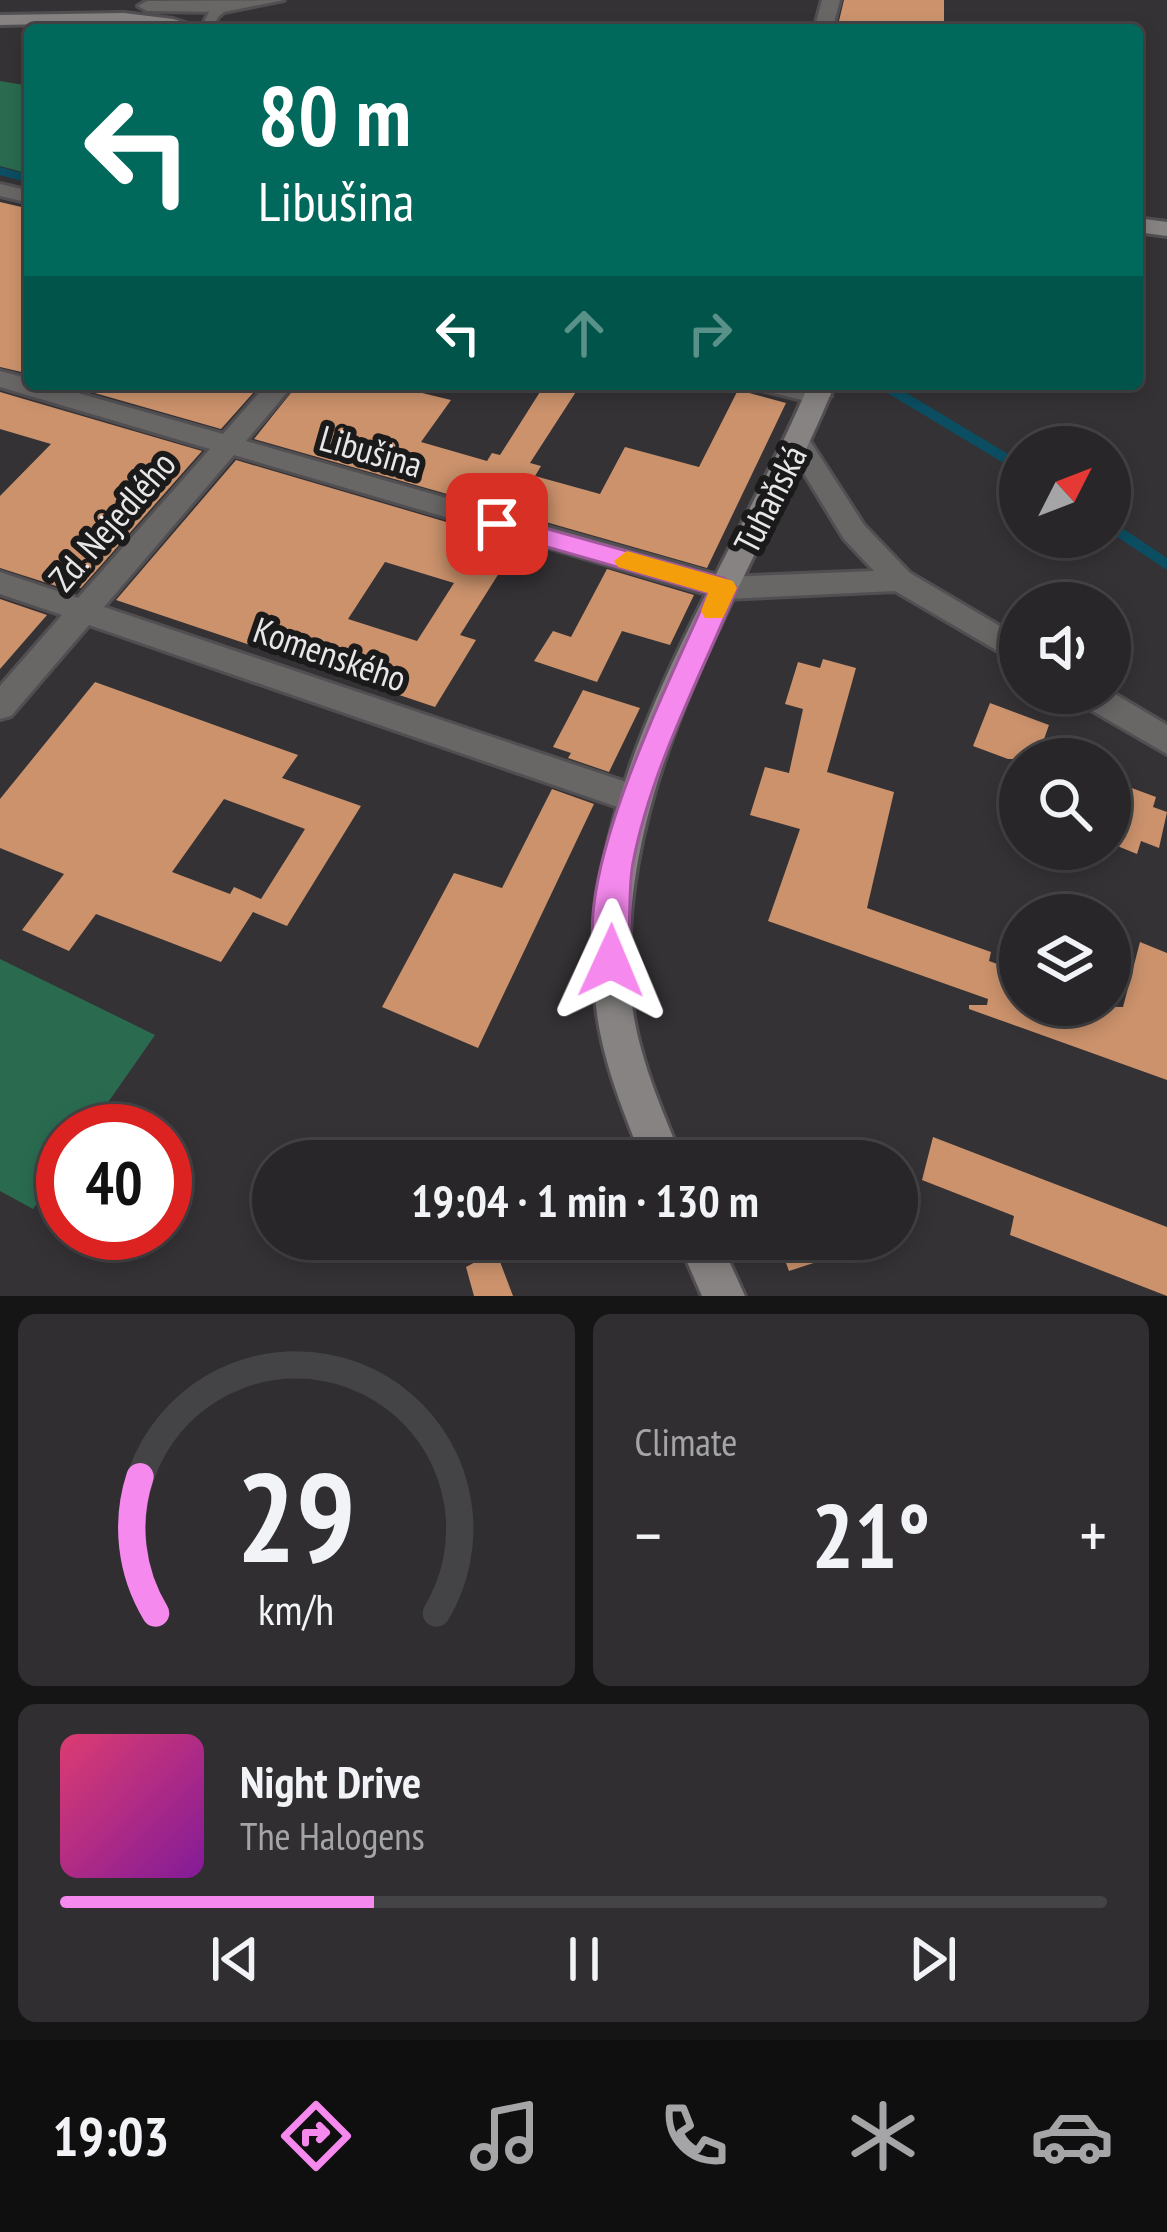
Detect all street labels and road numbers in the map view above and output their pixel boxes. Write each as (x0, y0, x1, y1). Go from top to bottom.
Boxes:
street label: Libušina (315, 414, 428, 487)
street label: Tuhaňská (722, 437, 817, 561)
street label: Zd. Nejedlého (38, 441, 185, 600)
street label: Komenského (248, 606, 413, 701)

